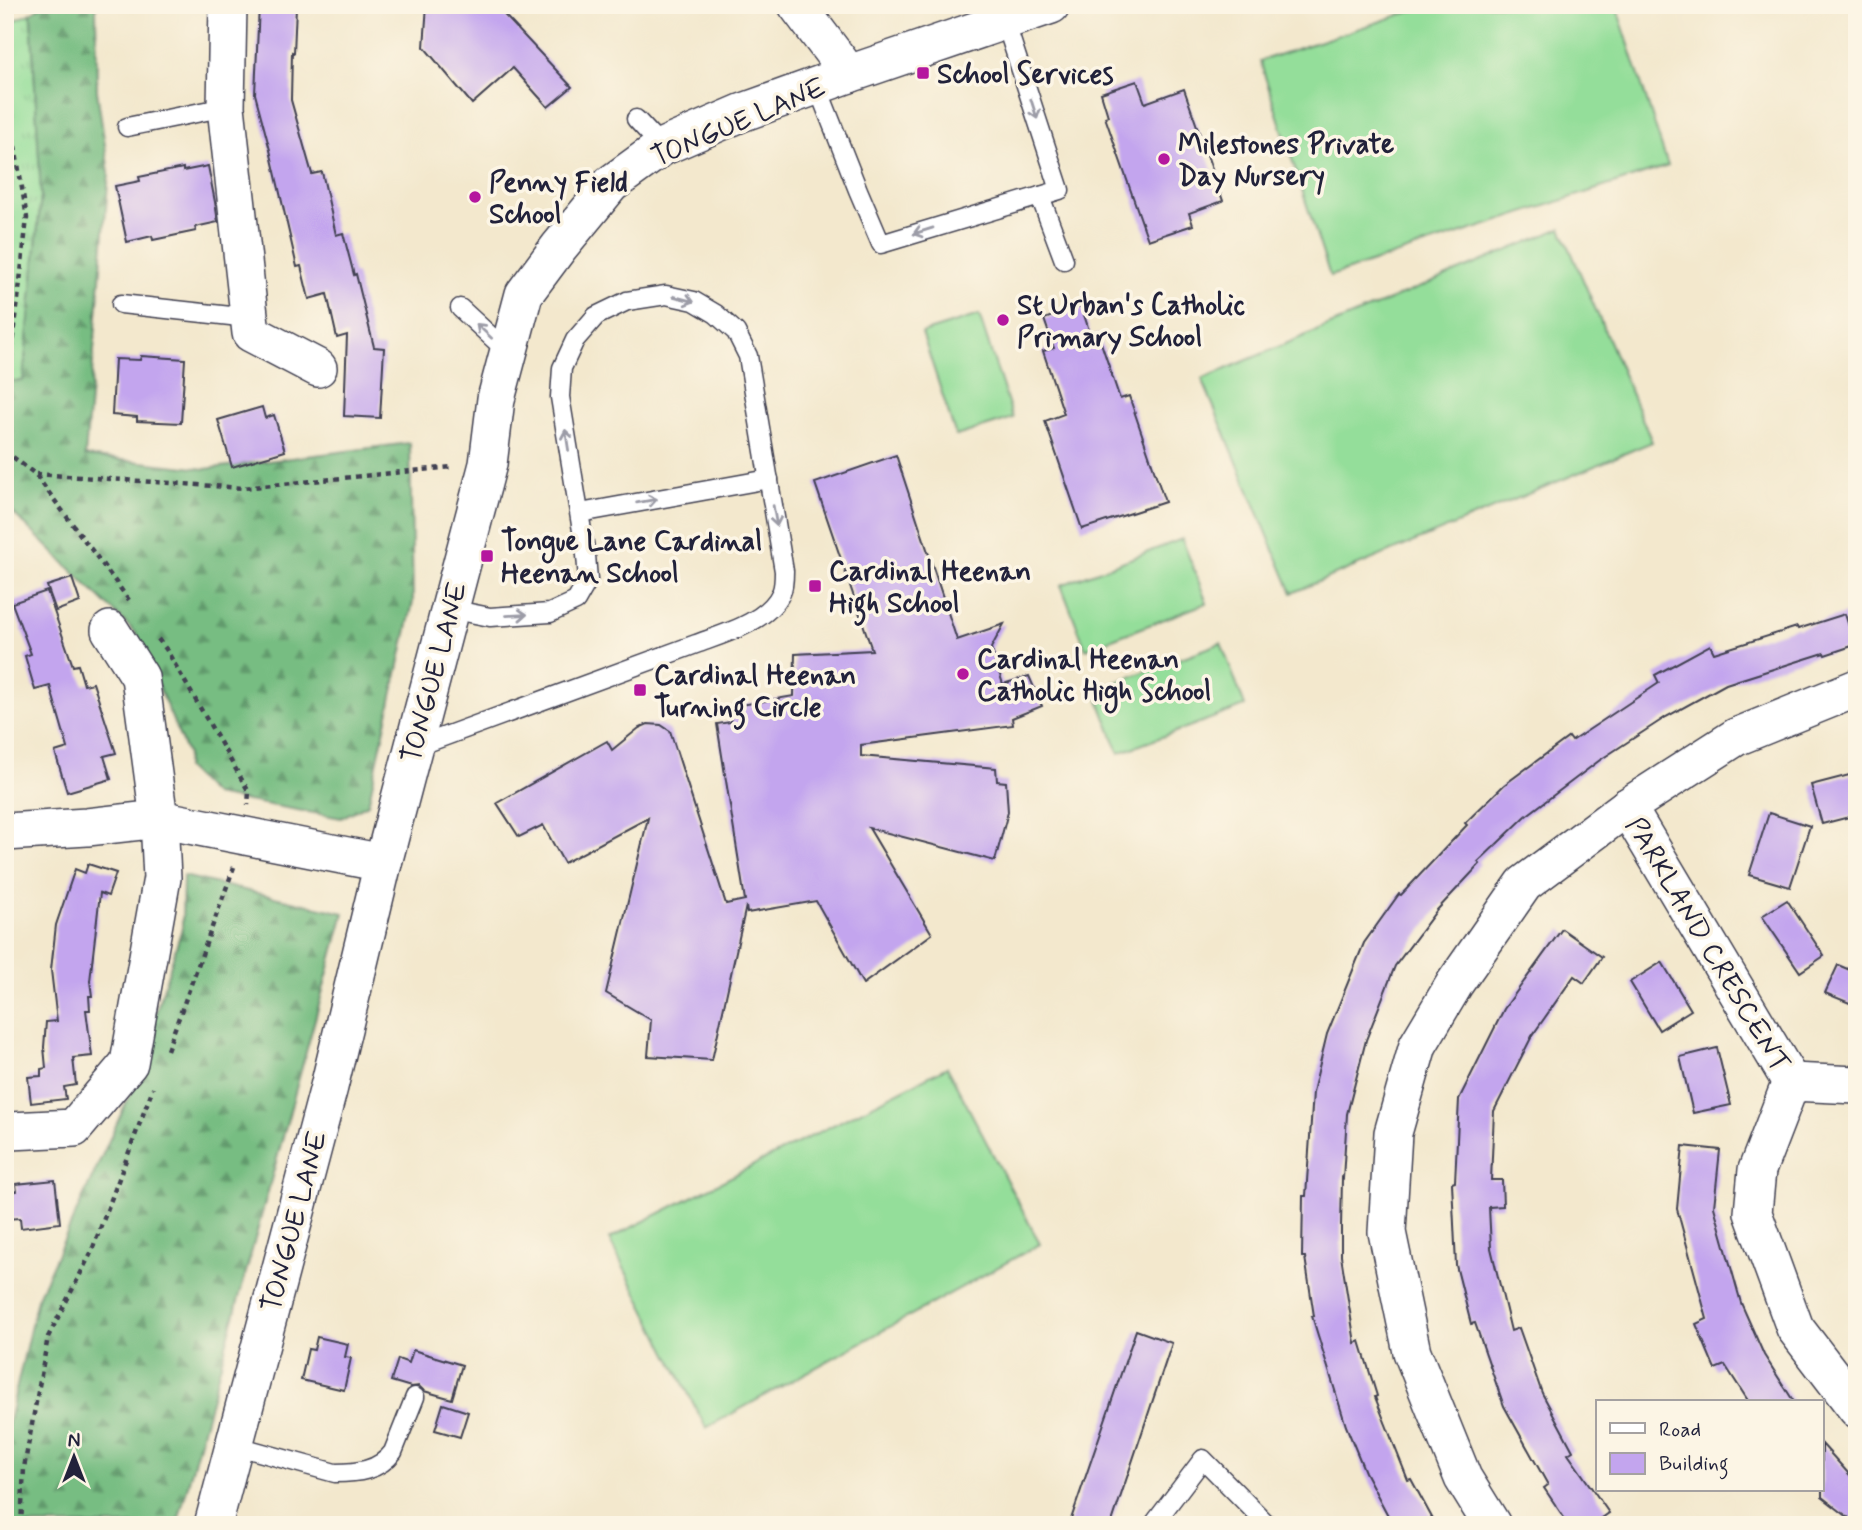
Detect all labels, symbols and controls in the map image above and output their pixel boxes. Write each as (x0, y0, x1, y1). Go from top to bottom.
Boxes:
place label: School Services (937, 57, 1114, 94)
marker: School Services (915, 65, 931, 81)
street label: TONGUE LANE (646, 70, 832, 177)
one-way arrow (1028, 98, 1041, 120)
place label: Milestones Private Day Nursery (1178, 127, 1394, 196)
marker: Milestones Private Day Nursery (1156, 151, 1172, 167)
place label: Penny Field School (489, 165, 628, 234)
marker: Penny Field School (467, 189, 483, 205)
one-way arrow (913, 225, 935, 238)
place label: St Urban's Catholic Primary School (1017, 288, 1246, 357)
one-way arrow (672, 293, 695, 306)
marker: St Urban's Catholic Primary School (995, 312, 1011, 328)
one-way arrow (476, 322, 493, 339)
one-way arrow (560, 429, 573, 452)
one-way arrow (635, 494, 658, 507)
one-way arrow (769, 504, 782, 527)
place label: Tongue Lane Cardinal Heenan School (501, 524, 762, 593)
marker: Tongue Lane Cardinal Heenan School (479, 548, 495, 564)
place label: Cardinal Heenan High School (829, 554, 1031, 626)
street label: TONGUE LANE (393, 578, 477, 767)
marker: Cardinal Heenan High School (807, 578, 823, 594)
one-way arrow (505, 608, 528, 621)
place label: Cardinal Heenan Catholic High School (977, 642, 1211, 714)
place label: Cardinal Heenan Turning Circle (654, 658, 856, 730)
marker: Cardinal Heenan Catholic High School (955, 666, 971, 682)
marker: Cardinal Heenan Turning Circle (632, 682, 648, 698)
street label: PARKLAND CRESCENT (1616, 811, 1798, 1080)
street label: TONGUE LANE (253, 1127, 337, 1316)
legend (1596, 1400, 1824, 1492)
text: Road (1659, 1416, 1701, 1444)
north arrow (38, 1422, 108, 1492)
text: N (68, 1429, 80, 1454)
text: Building (1659, 1450, 1729, 1480)

